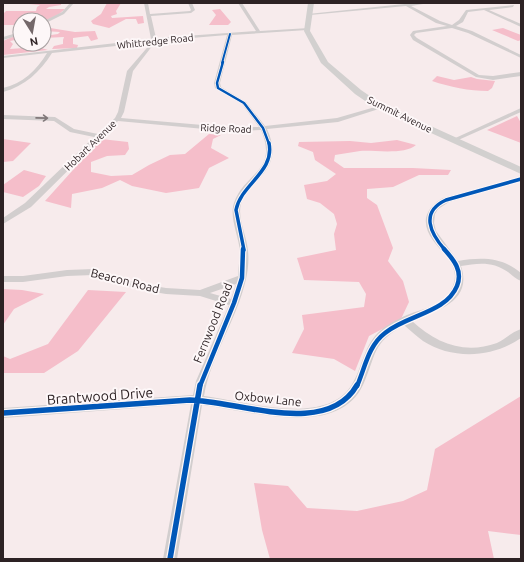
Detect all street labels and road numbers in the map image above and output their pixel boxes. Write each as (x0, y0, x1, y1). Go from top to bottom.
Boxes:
street label: Whittredge Road (116, 32, 194, 51)
street label: Summit Avenue (366, 94, 434, 135)
street label: Hobart Avenue (62, 118, 118, 173)
street label: Ridge Road (200, 122, 252, 135)
street label: Beacon Road (89, 266, 161, 295)
street label: Fernwood Road (191, 281, 235, 365)
street label: Brantwood Drive (46, 384, 154, 408)
street label: Oxbow Lane (234, 389, 302, 408)

